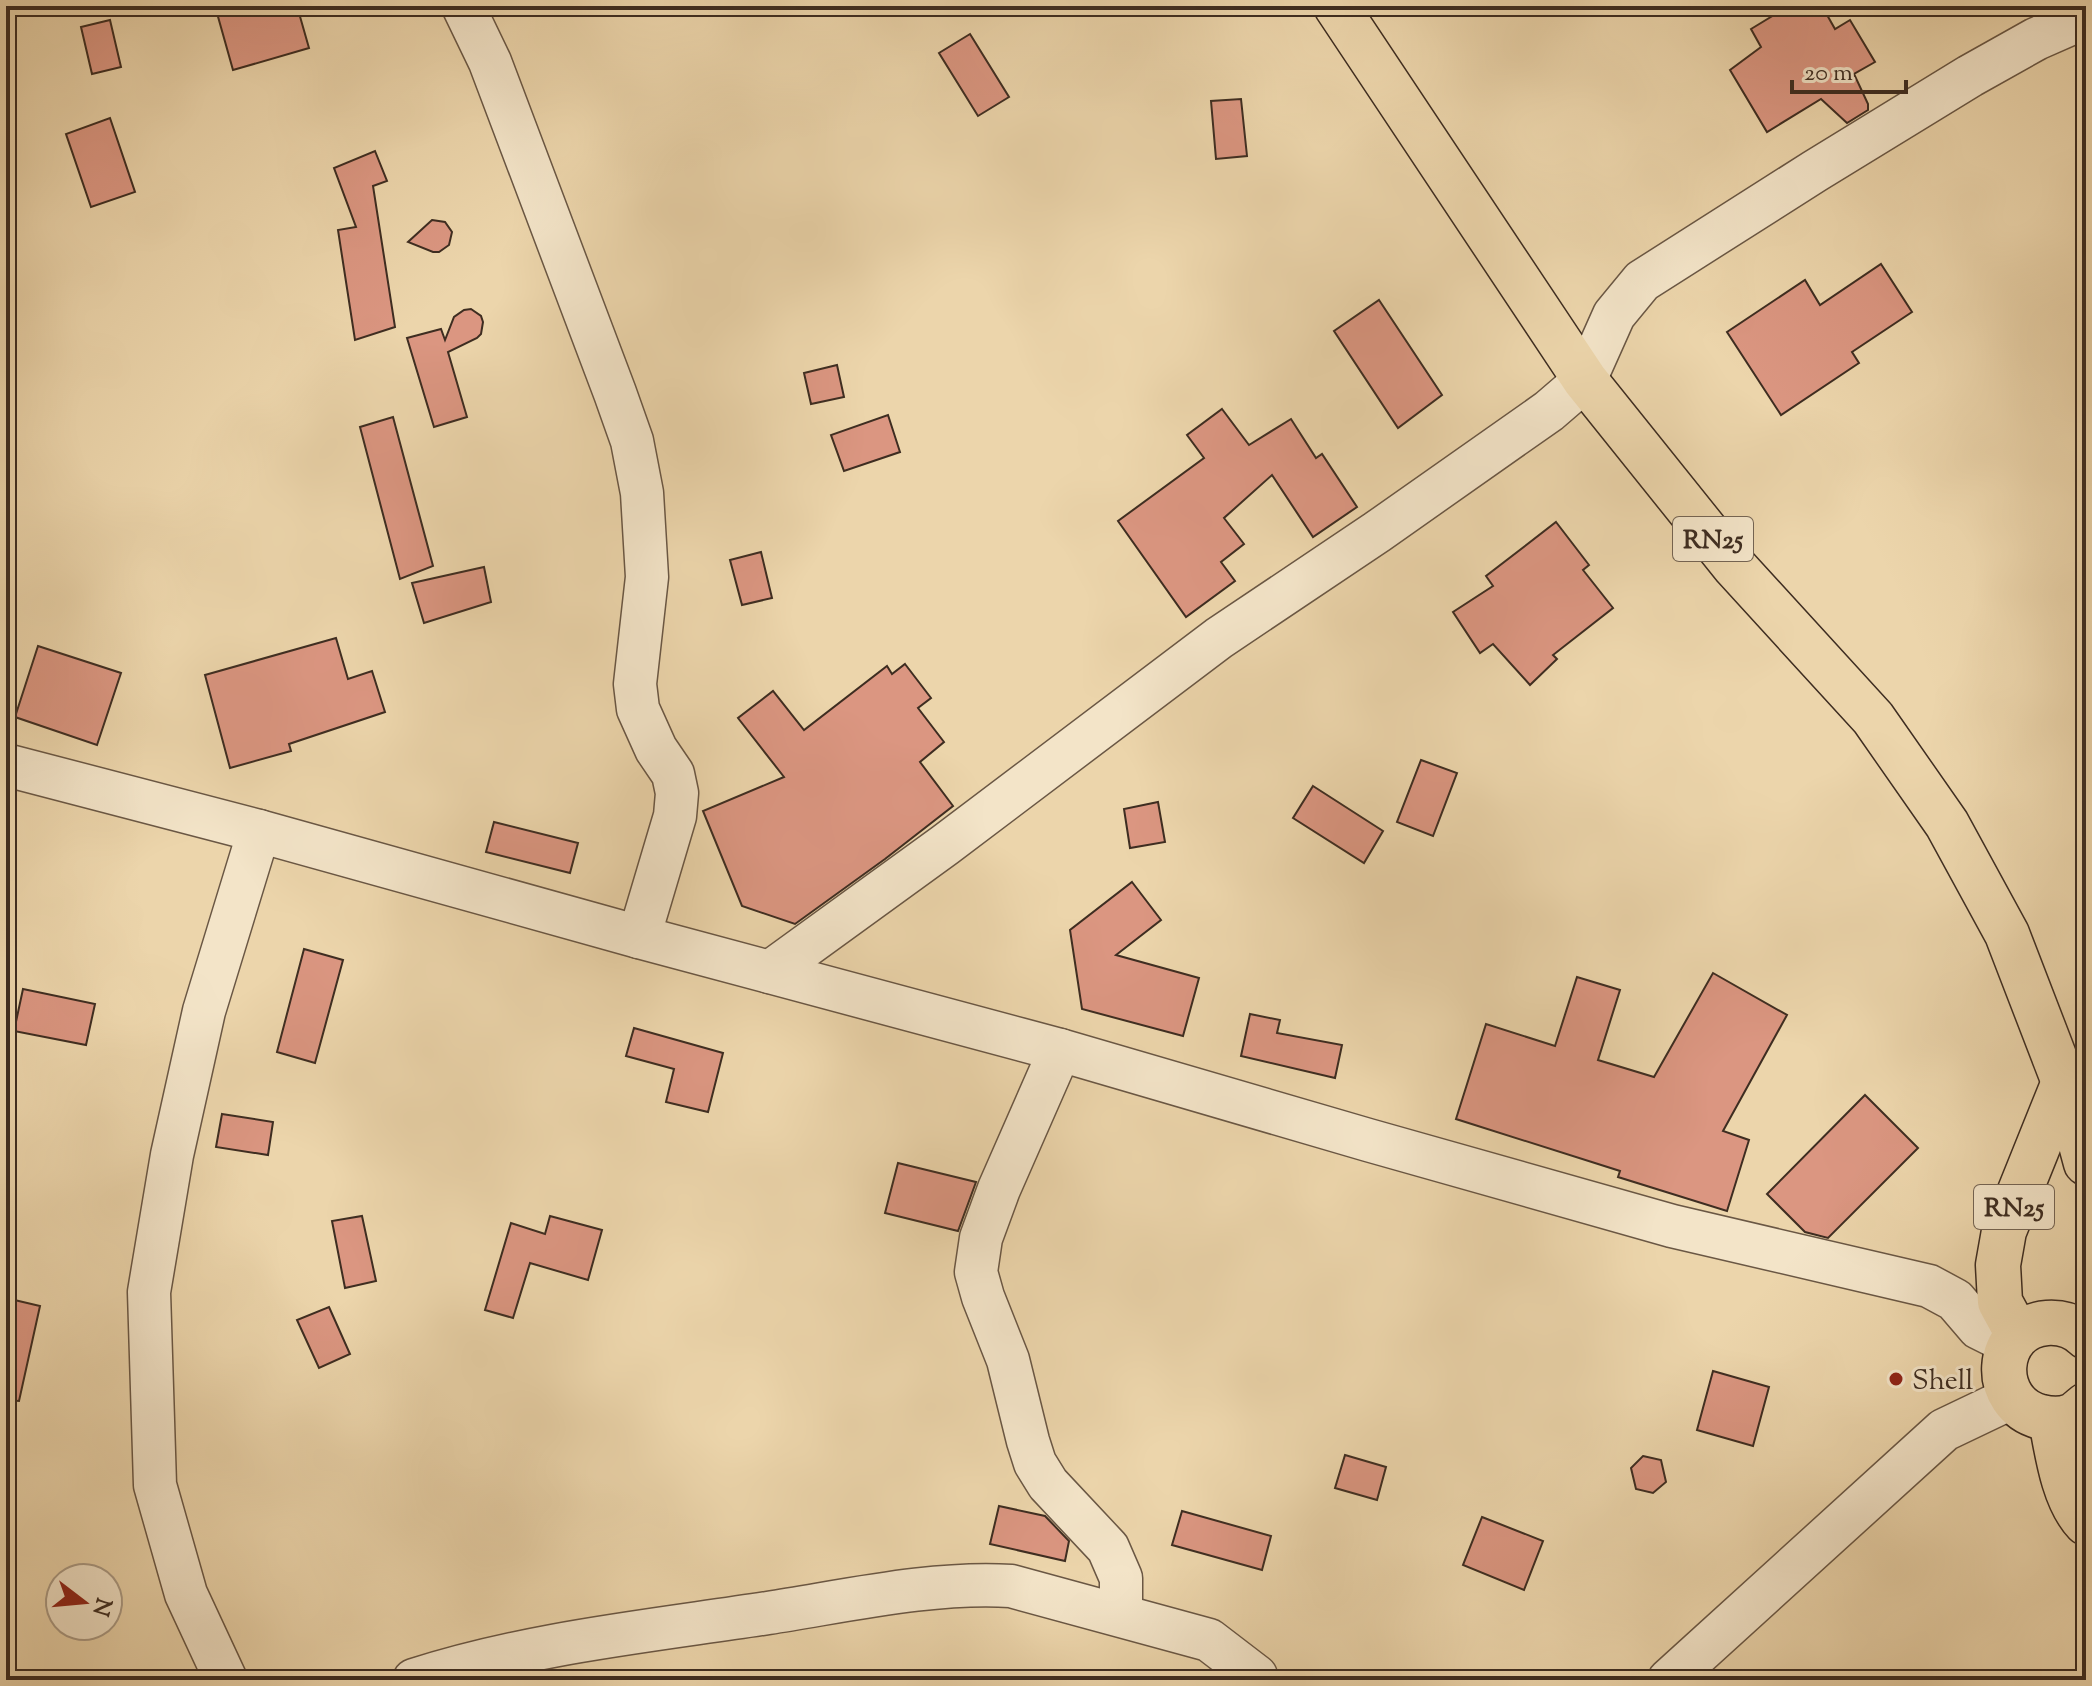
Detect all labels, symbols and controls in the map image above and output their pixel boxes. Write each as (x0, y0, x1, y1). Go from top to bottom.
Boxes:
scale bar (1792, 44, 1906, 94)
text: 20 m (1804, 57, 1853, 91)
road number: RN25 (1673, 517, 1753, 561)
road number: RN25 (1974, 1185, 2054, 1229)
place label: Shell (1912, 1362, 1974, 1402)
marker: Shell (1887, 1370, 1905, 1388)
north arrow (44, 1562, 124, 1642)
text: N (82, 1594, 118, 1620)

